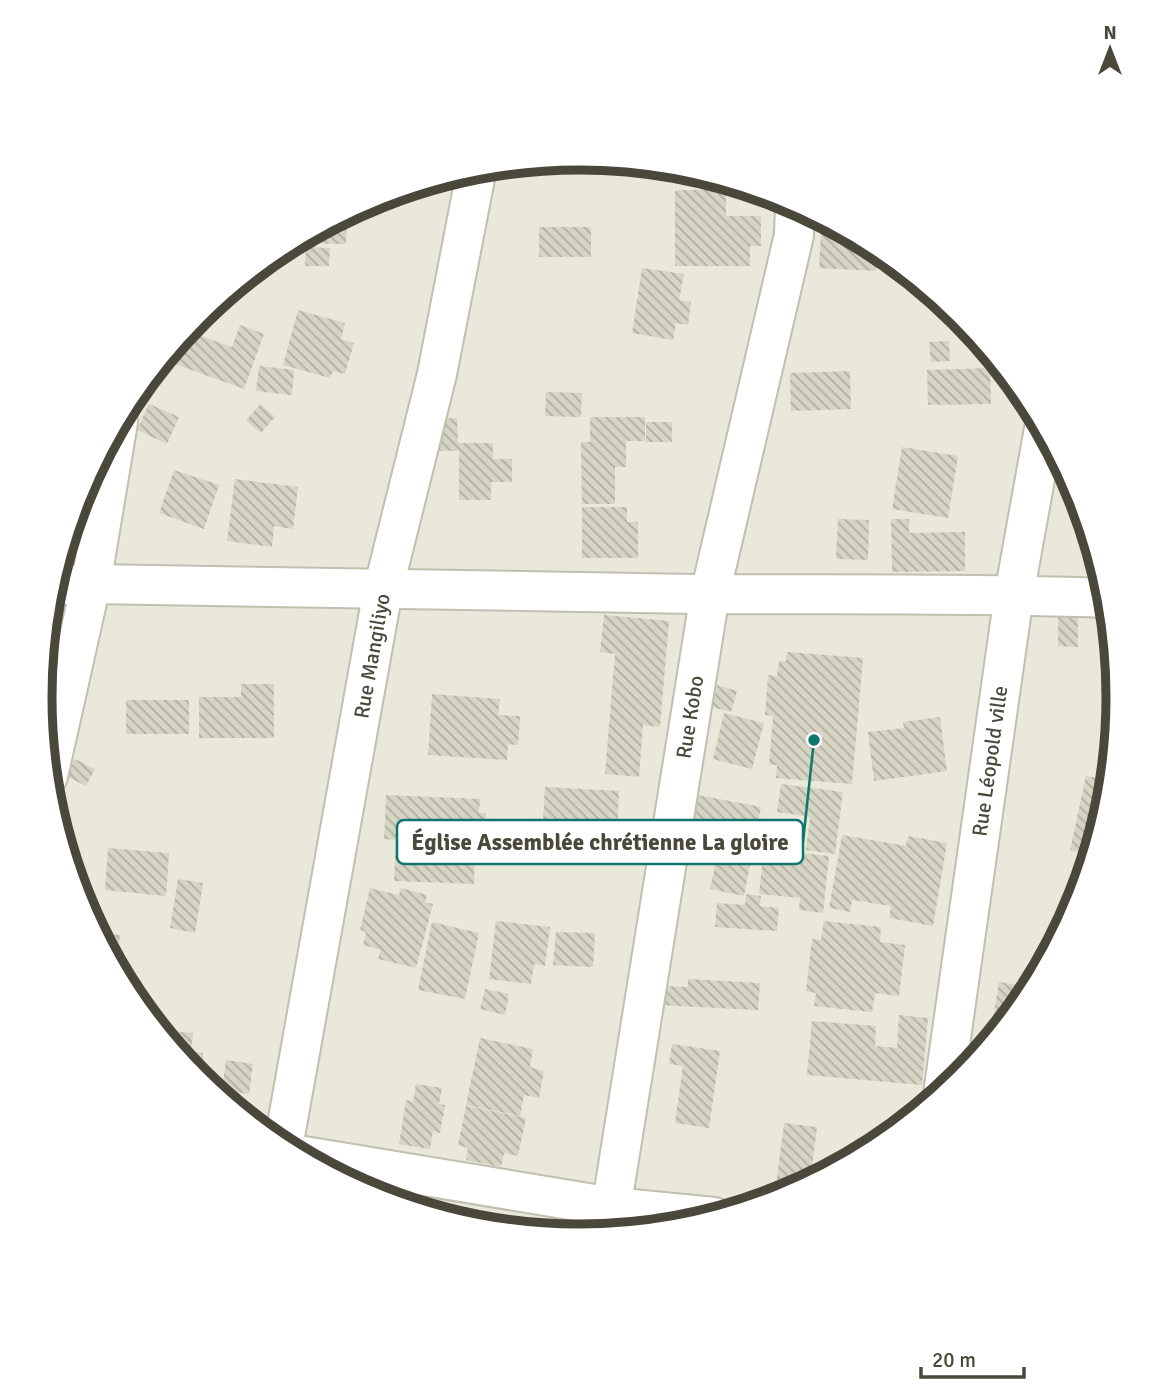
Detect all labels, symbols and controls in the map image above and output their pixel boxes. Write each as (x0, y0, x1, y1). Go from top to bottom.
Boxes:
north arrow (1075, 14, 1145, 84)
text: N (1103, 21, 1117, 45)
street label: Rue Mangiliyo (348, 591, 396, 721)
street label: Rue Kobo (671, 674, 709, 760)
street label: Rue Léopold ville (967, 684, 1013, 838)
callout: Église Assemblée chrétienne La gloire (397, 820, 803, 864)
text: Église Assemblée chrétienne La gloire (411, 828, 789, 857)
scale bar (921, 1336, 1024, 1380)
text: 20 m (932, 1347, 976, 1373)

